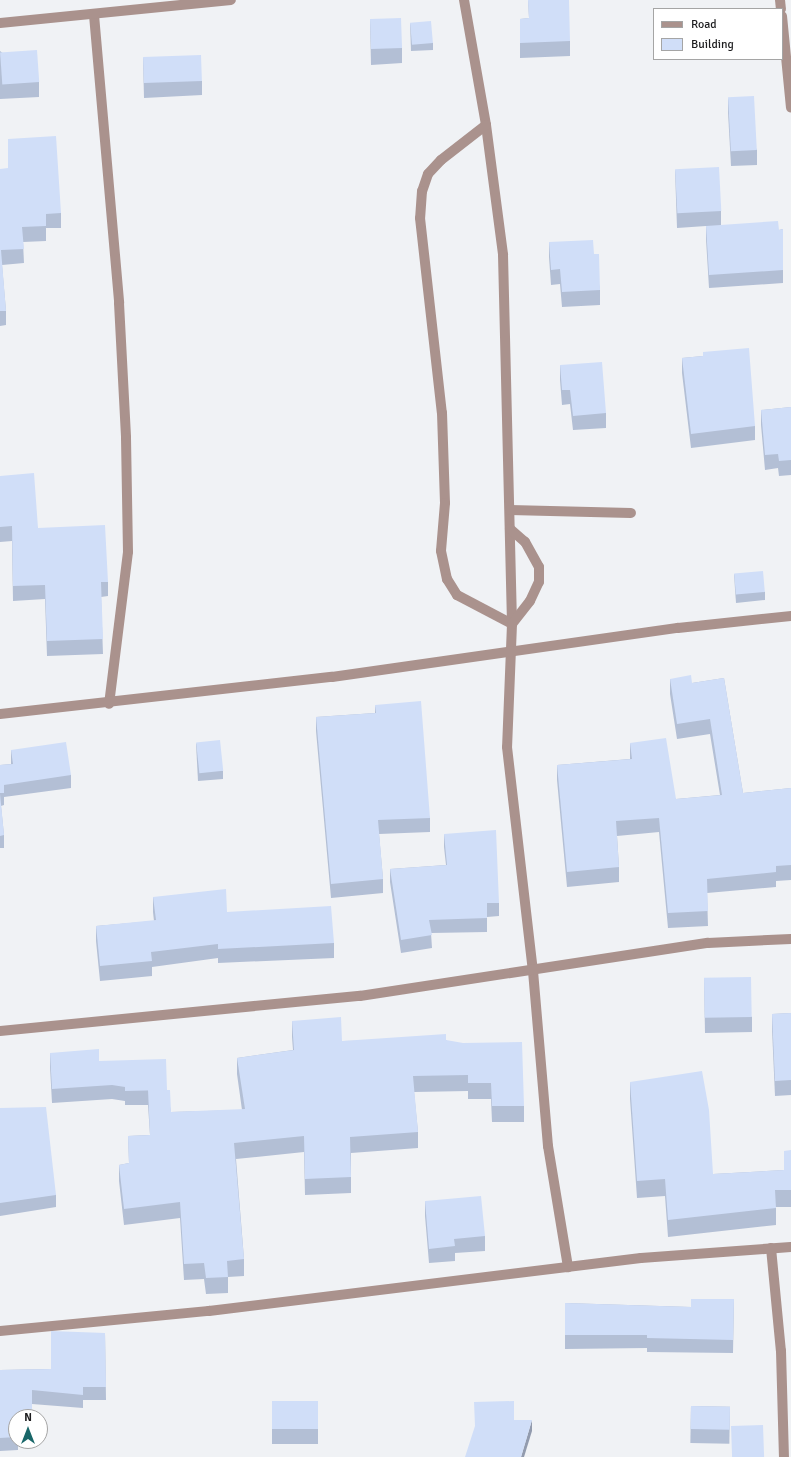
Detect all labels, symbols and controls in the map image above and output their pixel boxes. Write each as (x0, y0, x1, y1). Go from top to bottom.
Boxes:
legend (653, 8, 783, 60)
text: Road (691, 17, 717, 32)
text: Building (691, 37, 734, 52)
north arrow (8, 1409, 48, 1449)
text: N (24, 1411, 32, 1424)

